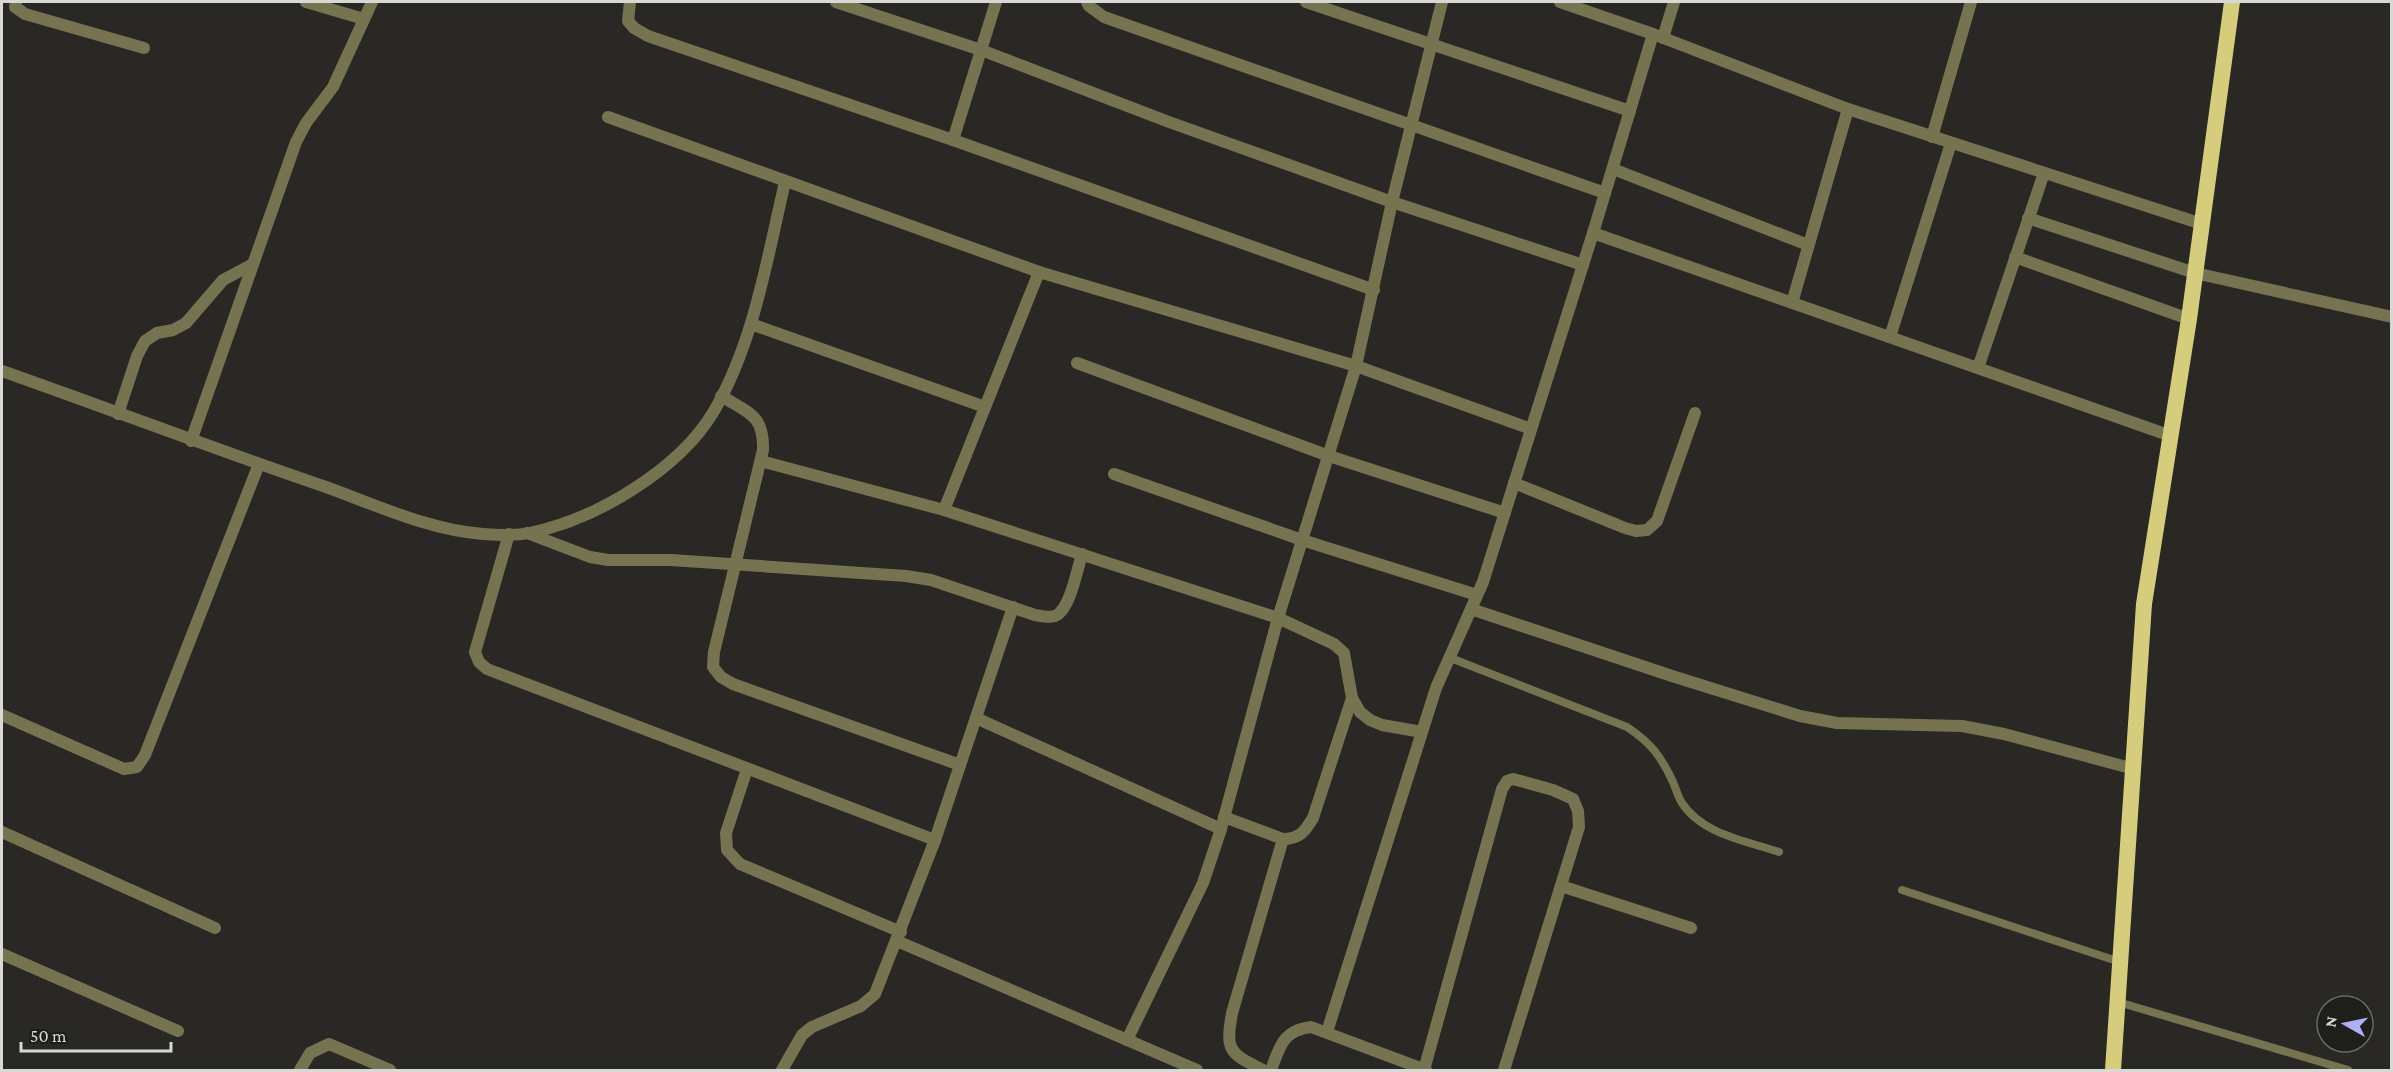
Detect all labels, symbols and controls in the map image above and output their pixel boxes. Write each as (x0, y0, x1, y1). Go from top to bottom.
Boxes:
north arrow (2315, 994, 2375, 1054)
scale bar (21, 1015, 171, 1053)
text: N (2321, 1015, 2340, 1028)
text: 50 m (30, 1026, 67, 1046)

